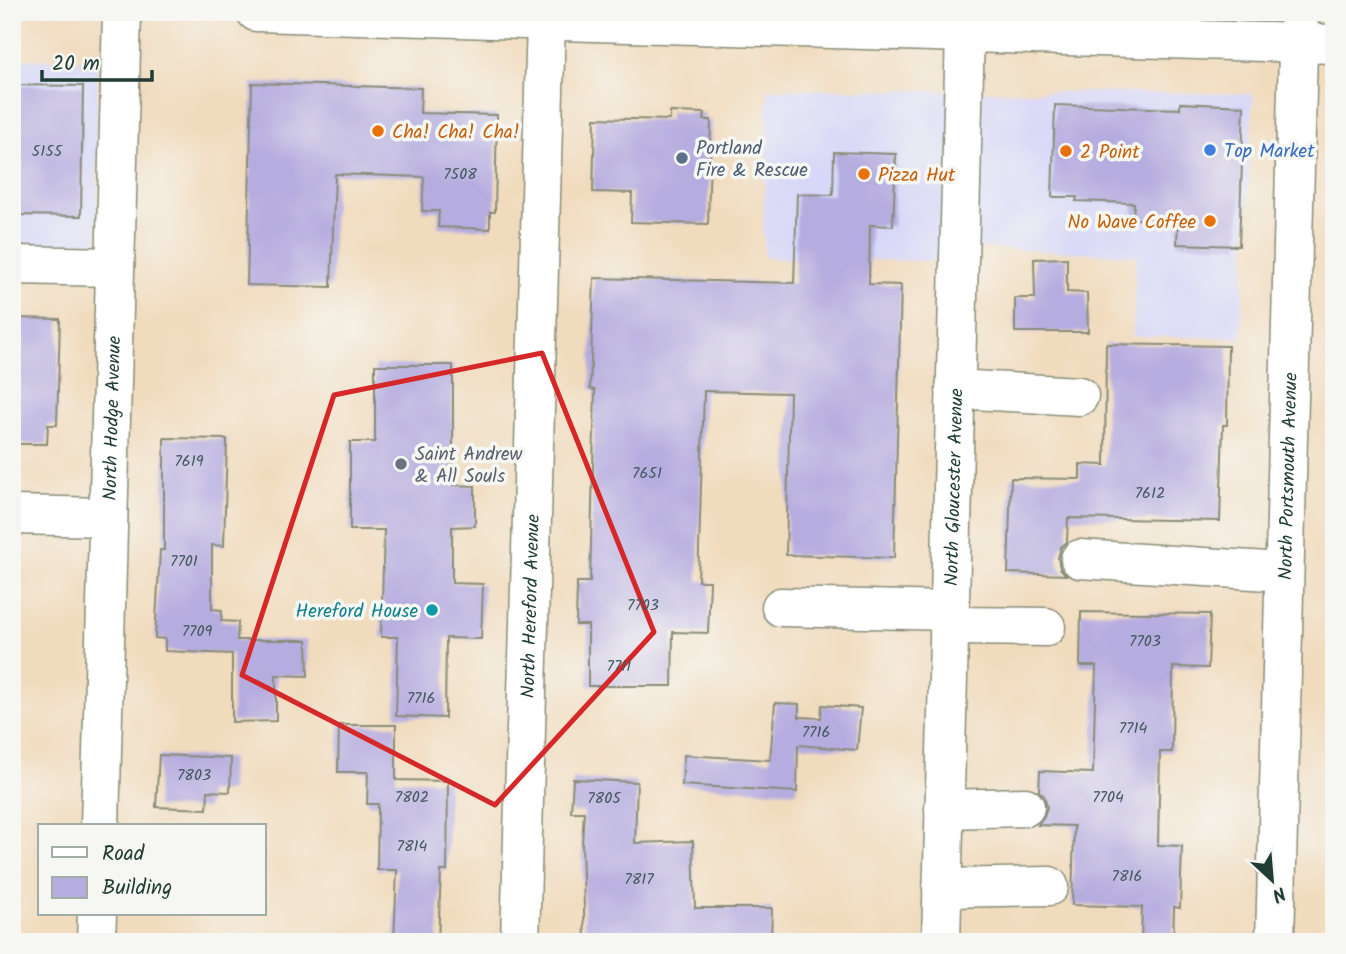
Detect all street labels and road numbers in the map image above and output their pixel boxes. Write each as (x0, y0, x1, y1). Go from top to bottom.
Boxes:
street label: North Hodge Avenue (96, 335, 130, 501)
street label: North Portsmouth Avenue (1271, 372, 1307, 580)
street label: North Gloucester Avenue (937, 387, 973, 587)
street label: North Hereford Avenue (514, 513, 549, 699)

